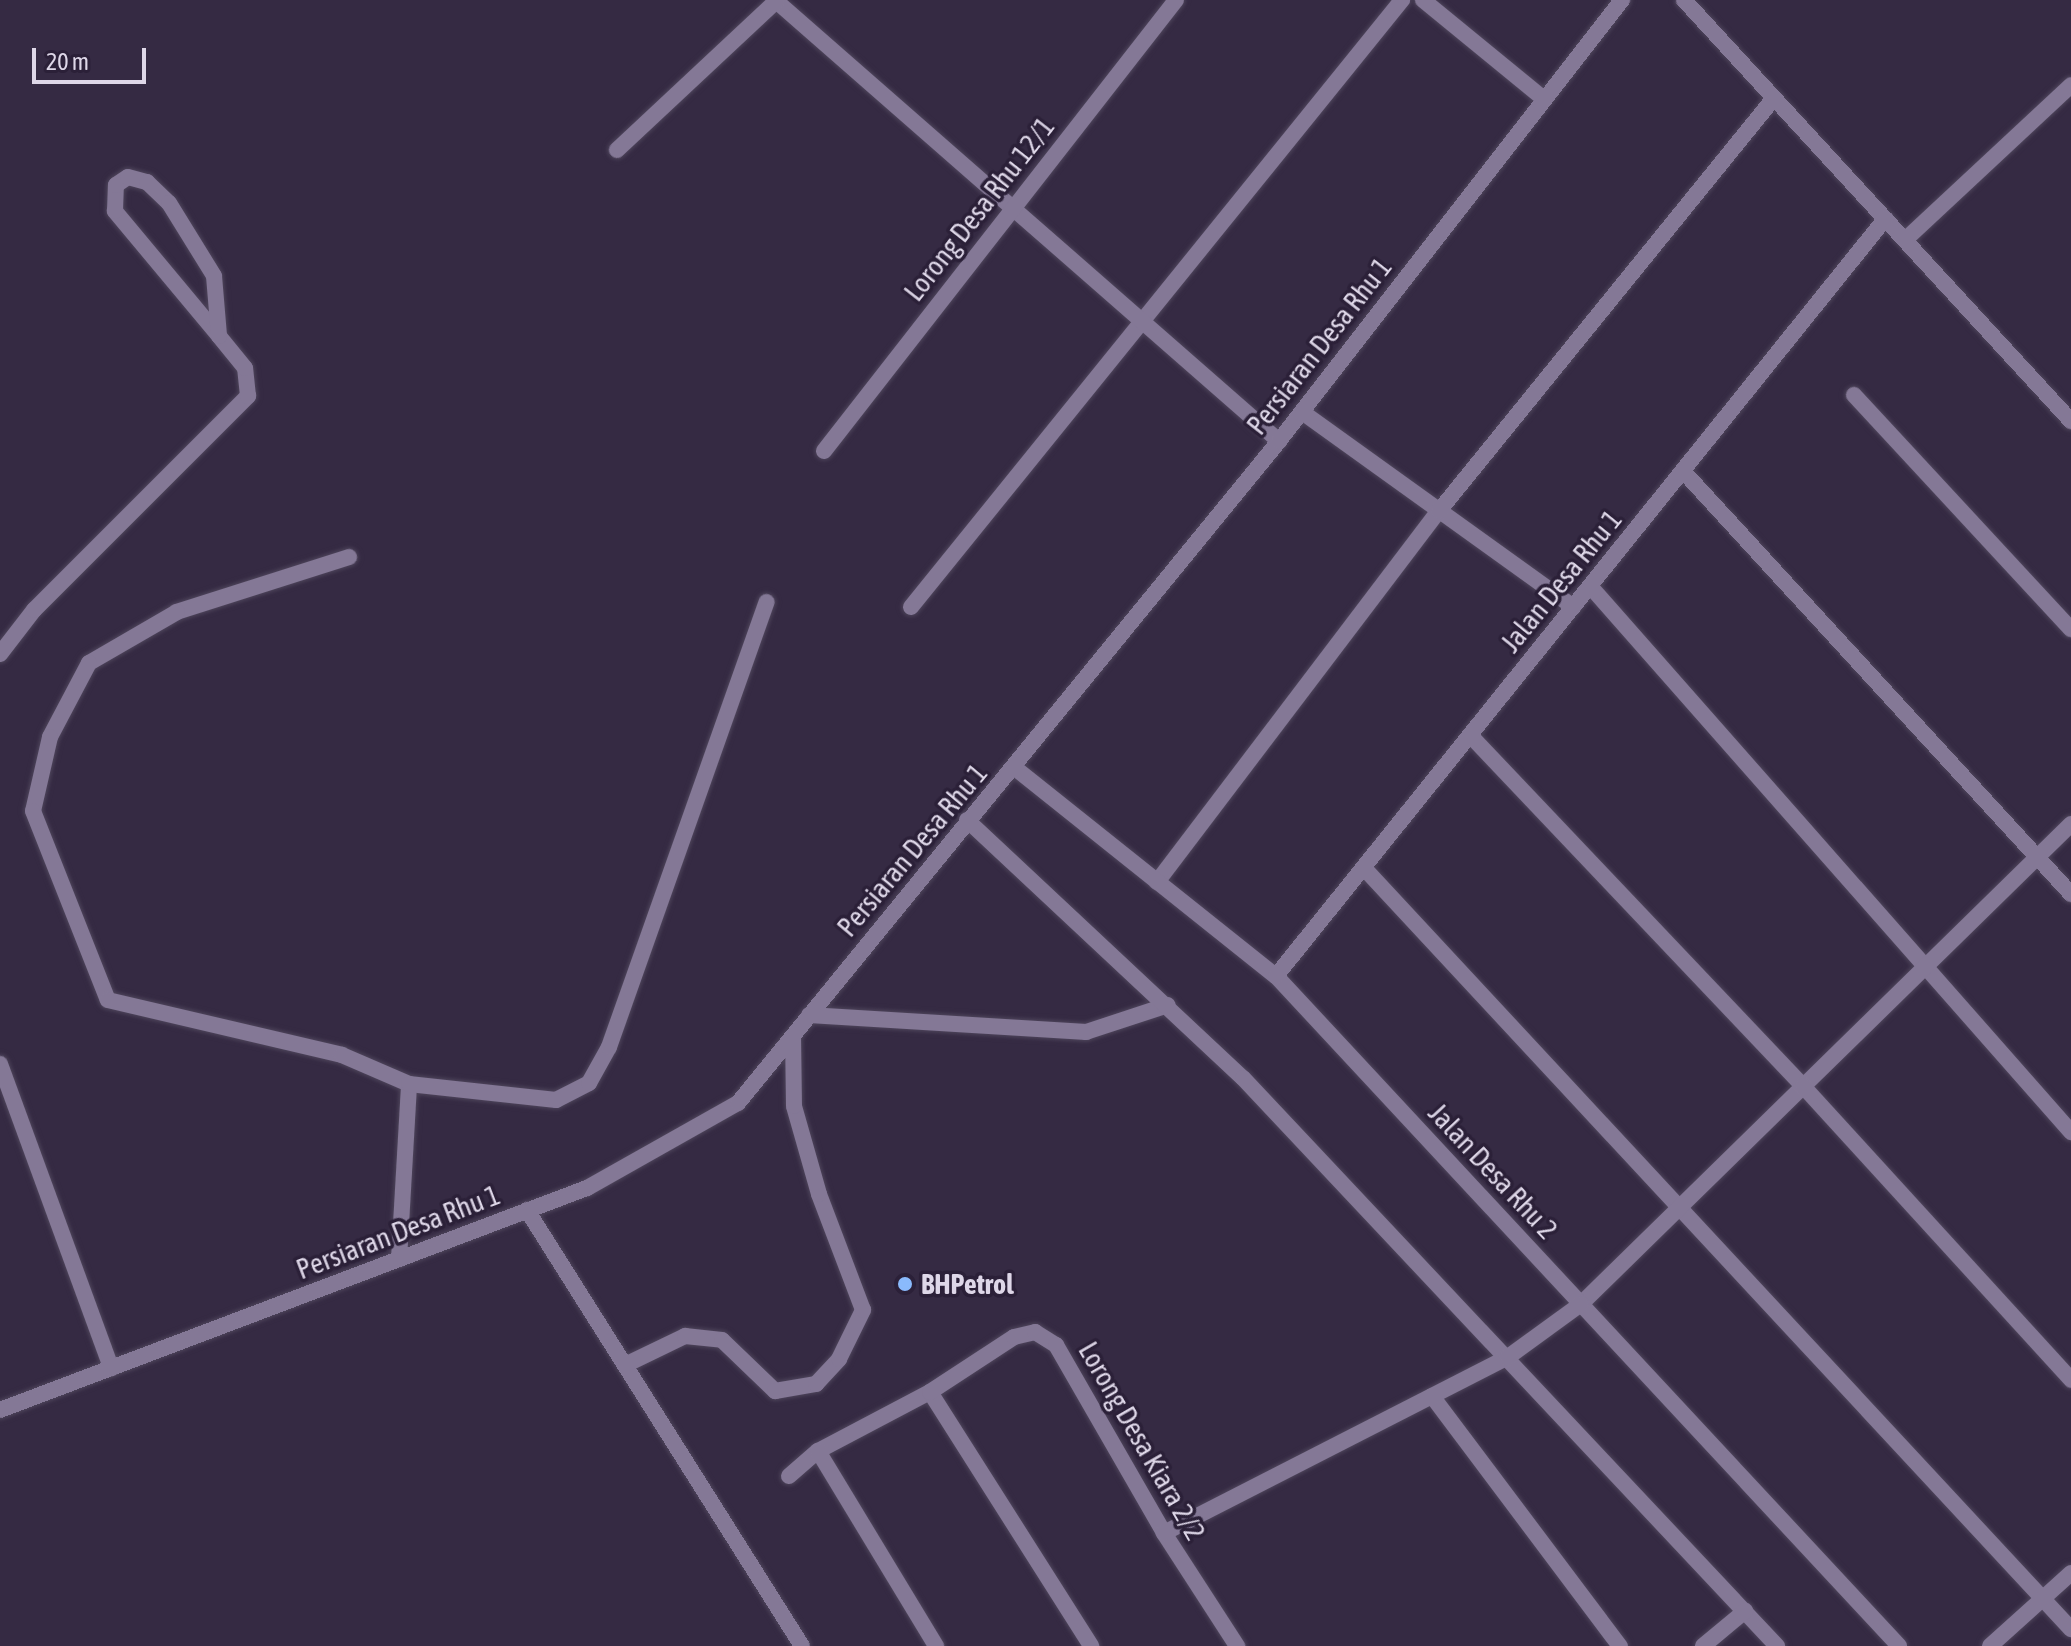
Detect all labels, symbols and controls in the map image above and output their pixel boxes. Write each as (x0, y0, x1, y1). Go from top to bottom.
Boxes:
scale bar (36, 32, 150, 82)
text: 20 m (46, 48, 89, 75)
street label: Lorong Desa Rhu 12/1 (897, 110, 1061, 308)
street label: Persiaran Desa Rhu 1 (1240, 251, 1398, 441)
street label: Jalan Desa Rhu 1 (1493, 503, 1629, 659)
street label: Persiaran Desa Rhu 1 (830, 757, 994, 943)
street label: Jalan Desa Rhu 2 (1422, 1096, 1564, 1246)
street label: Persiaran Desa Rhu 1 (292, 1178, 504, 1286)
place label: BHPetrol (921, 1267, 1014, 1301)
marker: BHPetrol (896, 1275, 914, 1293)
street label: Lorong Desa Kiara 2/2 (1072, 1336, 1212, 1546)

